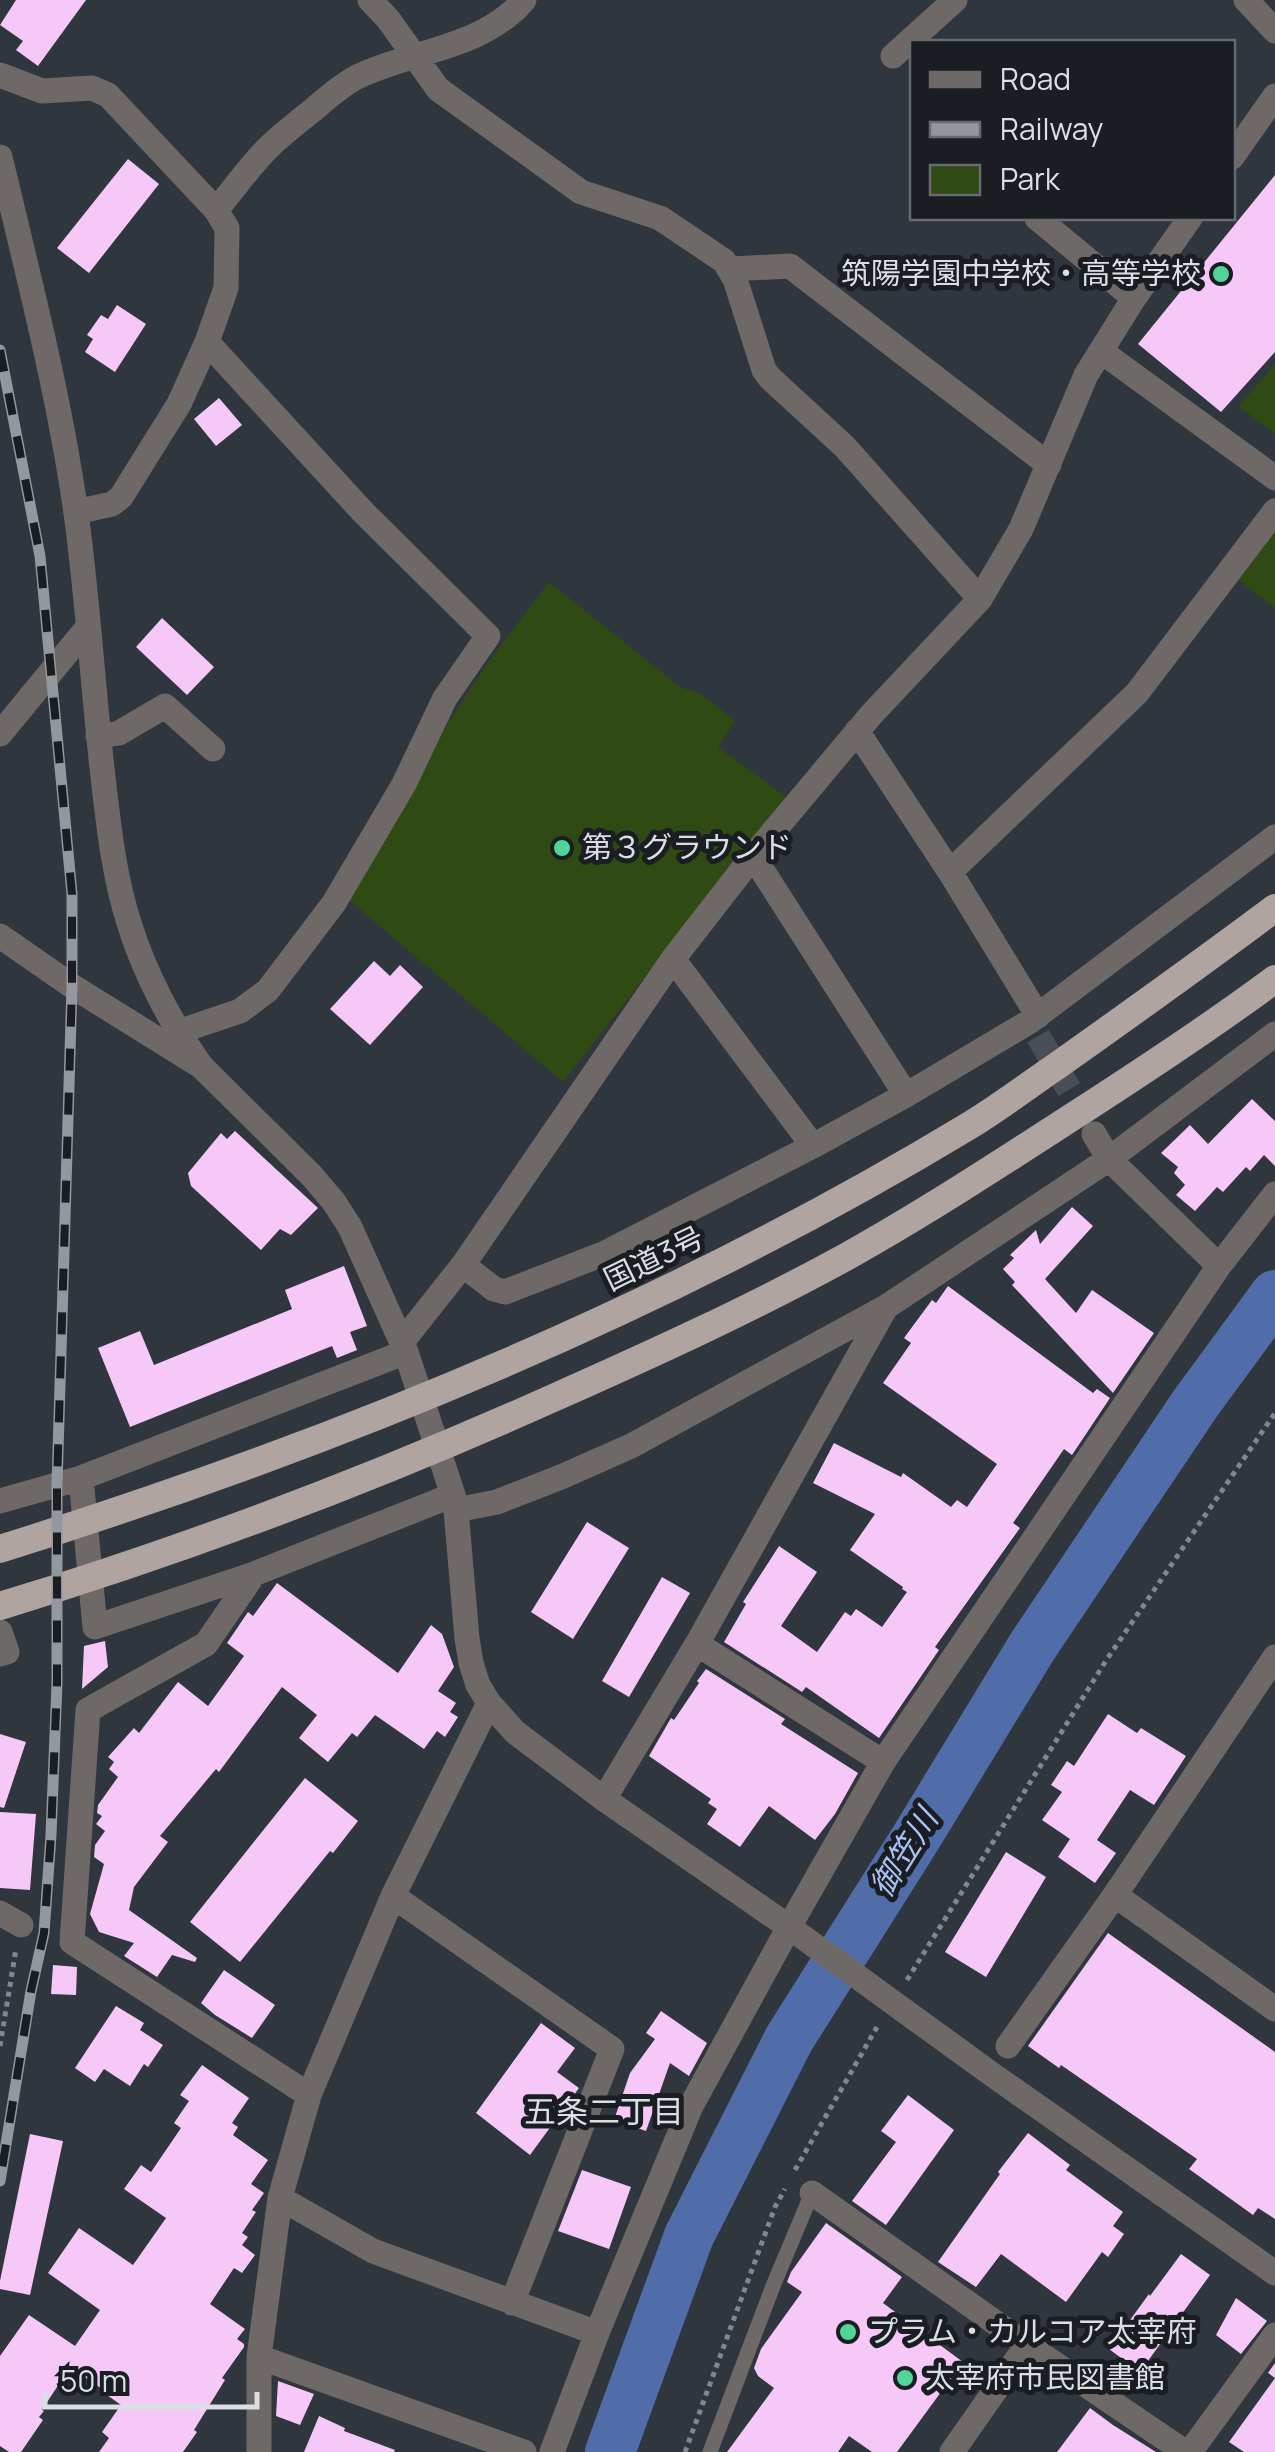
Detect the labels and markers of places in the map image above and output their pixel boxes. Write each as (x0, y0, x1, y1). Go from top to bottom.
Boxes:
place label: 筑陽学園中学校・高等学校 (841, 252, 1201, 293)
marker: 筑陽学園中学校・高等学校 (1210, 263, 1232, 285)
place label: 第３グラウンド (582, 826, 792, 867)
marker: 第３グラウンド (551, 837, 573, 859)
place label: プラム・カルコア太宰府 (868, 2310, 1197, 2351)
marker: プラム・カルコア太宰府 (837, 2321, 859, 2343)
place label: 太宰府市民図書館 (925, 2356, 1165, 2397)
marker: 太宰府市民図書館 (894, 2367, 916, 2389)

